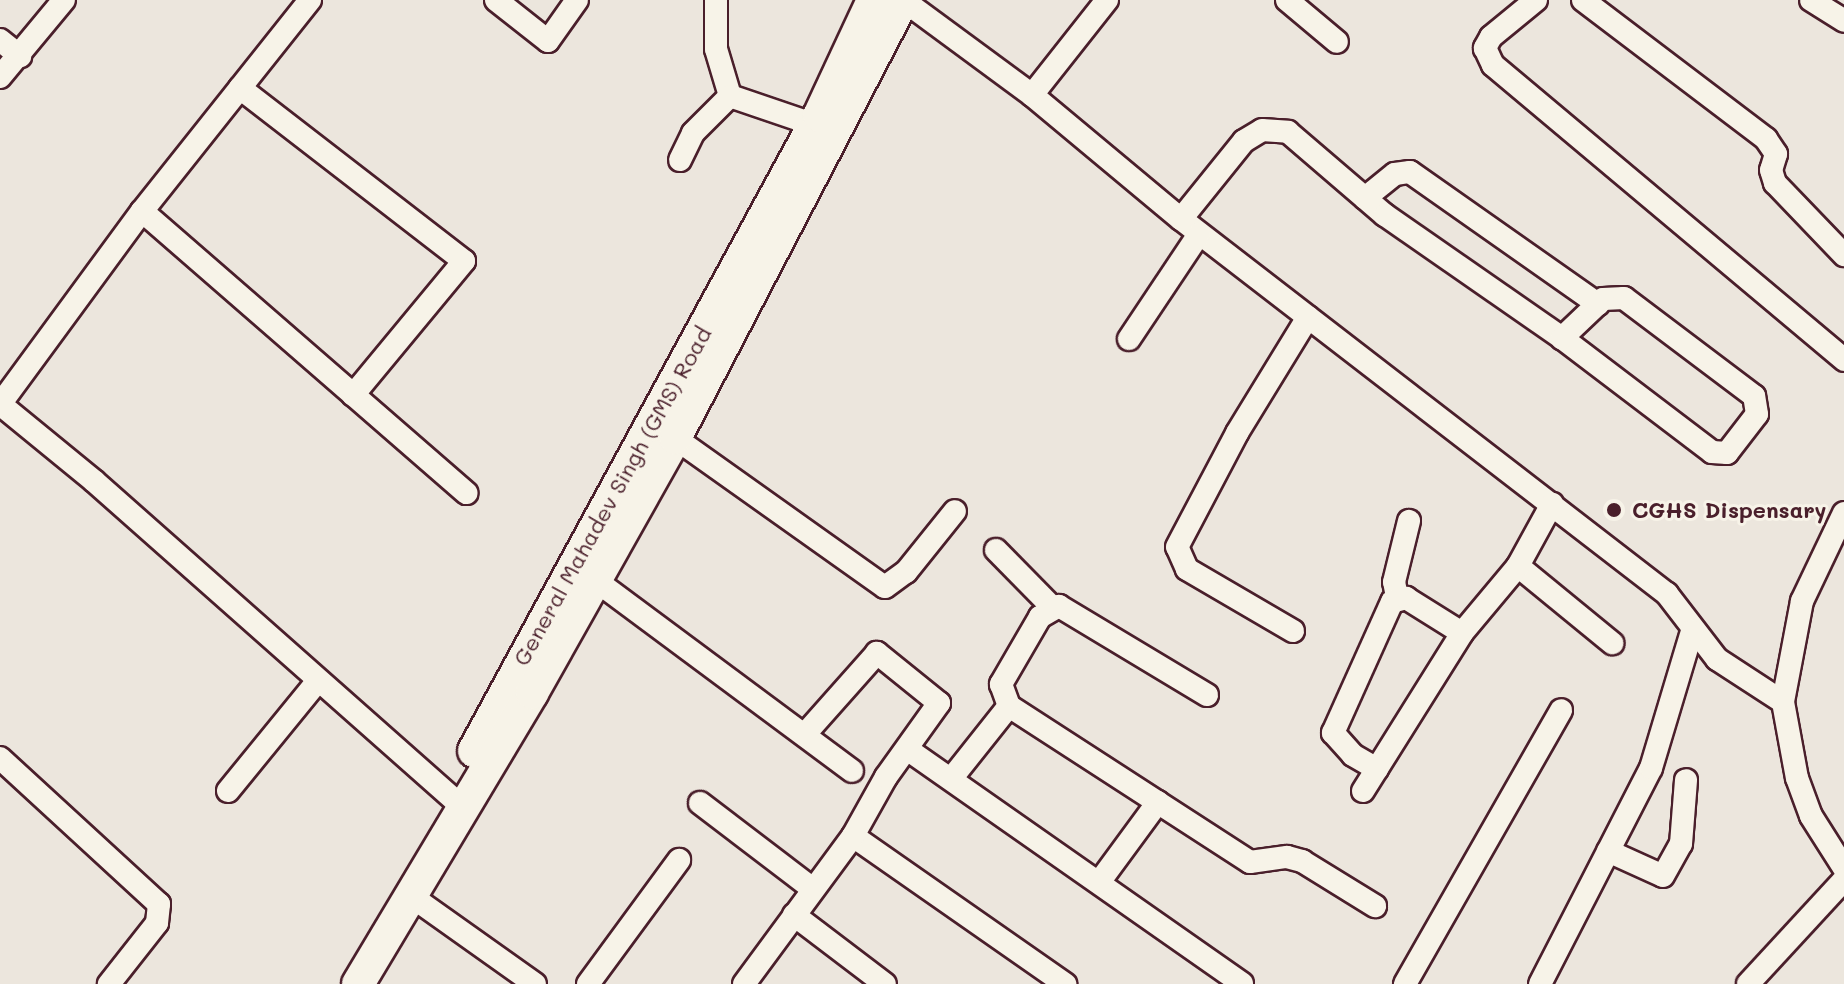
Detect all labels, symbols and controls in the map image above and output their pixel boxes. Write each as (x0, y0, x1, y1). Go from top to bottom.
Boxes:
street label: General Mahadev Singh (GMS) Road (508, 322, 716, 670)
place label: CGHS Dispensary (1632, 497, 1827, 523)
marker: CGHS Dispensary (1603, 499, 1625, 521)

